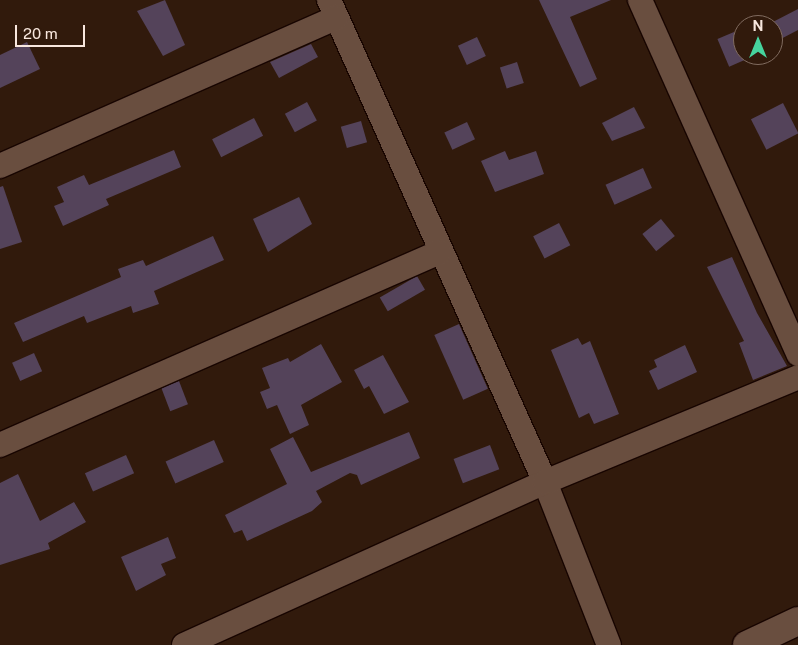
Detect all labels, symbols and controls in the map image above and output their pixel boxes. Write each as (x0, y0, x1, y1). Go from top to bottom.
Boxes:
scale bar (18, 15, 88, 47)
north arrow (733, 15, 783, 65)
text: N (753, 18, 763, 34)
text: 20 m (23, 25, 58, 42)

